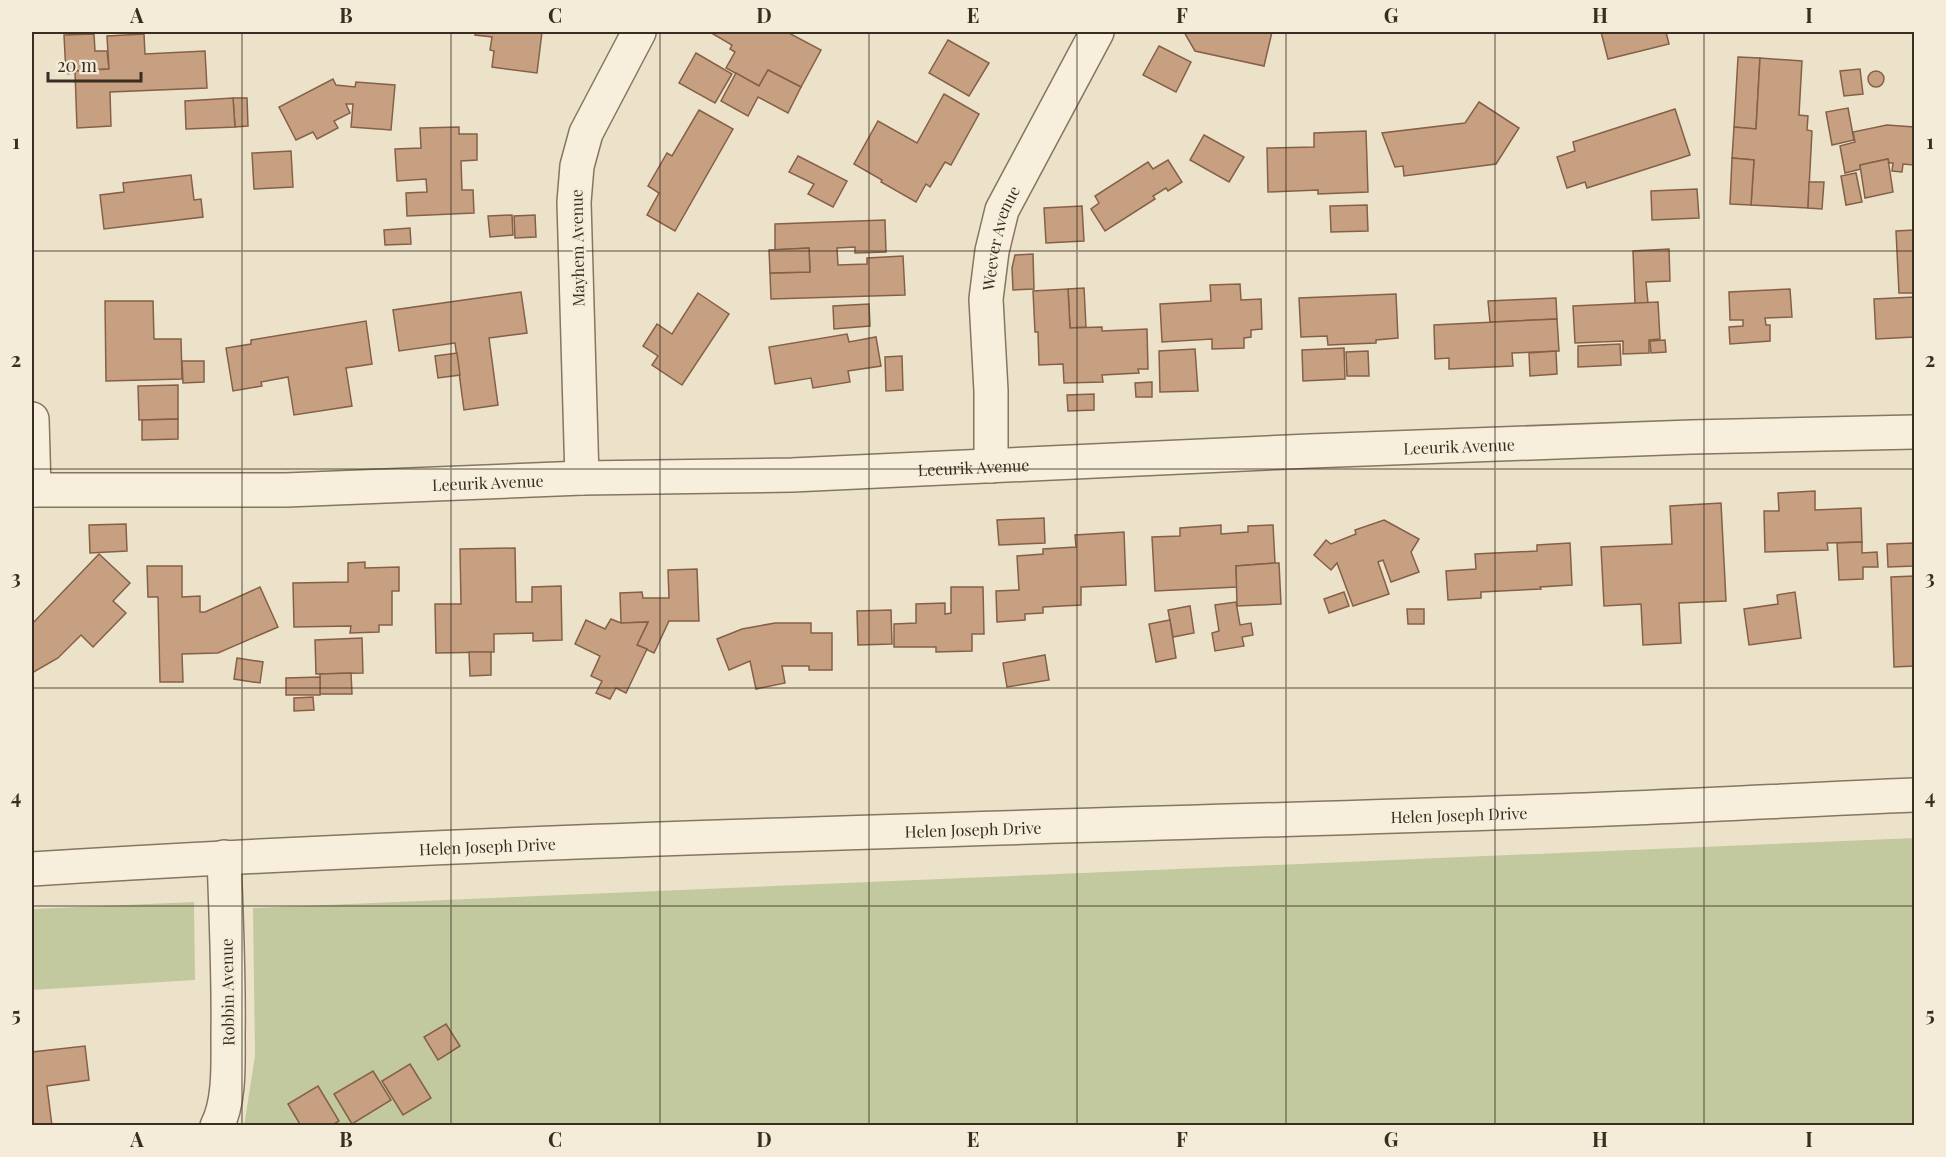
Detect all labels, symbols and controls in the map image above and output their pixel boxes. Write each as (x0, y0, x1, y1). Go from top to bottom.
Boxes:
text: A (129, 1, 144, 28)
text: B (339, 1, 353, 28)
text: C (548, 1, 562, 28)
text: D (756, 1, 772, 28)
text: E (967, 1, 979, 28)
text: F (1176, 1, 1188, 28)
text: G (1384, 1, 1399, 28)
text: H (1592, 1, 1608, 28)
text: I (1805, 1, 1813, 28)
scale bar (48, 45, 141, 83)
text: 20 m (57, 53, 97, 77)
text: 1 (12, 127, 20, 154)
text: 1 (1926, 127, 1934, 154)
street label: Weever Avenue (977, 182, 1024, 293)
street label: Mayhem Avenue (565, 189, 589, 307)
text: 2 (11, 345, 21, 372)
text: 2 (1925, 345, 1935, 372)
street label: Leeurik Avenue (1403, 433, 1515, 458)
street label: Leeurik Avenue (917, 454, 1030, 480)
street label: Leeurik Avenue (432, 469, 544, 495)
text: 3 (11, 563, 21, 590)
text: 3 (1925, 563, 1935, 590)
text: 4 (11, 782, 21, 809)
text: 4 (1925, 782, 1935, 809)
street label: Helen Joseph Drive (1390, 801, 1528, 827)
street label: Helen Joseph Drive (904, 816, 1042, 841)
street label: Helen Joseph Drive (419, 832, 556, 859)
street label: Robbin Avenue (216, 938, 238, 1046)
text: 5 (11, 1000, 21, 1027)
text: 5 (1925, 1000, 1935, 1027)
text: A (129, 1125, 144, 1152)
text: B (339, 1125, 353, 1152)
text: C (548, 1125, 562, 1152)
text: D (756, 1125, 772, 1152)
text: E (967, 1125, 979, 1152)
text: F (1176, 1125, 1188, 1152)
text: G (1384, 1125, 1399, 1152)
text: H (1592, 1125, 1608, 1152)
text: I (1805, 1125, 1813, 1152)

